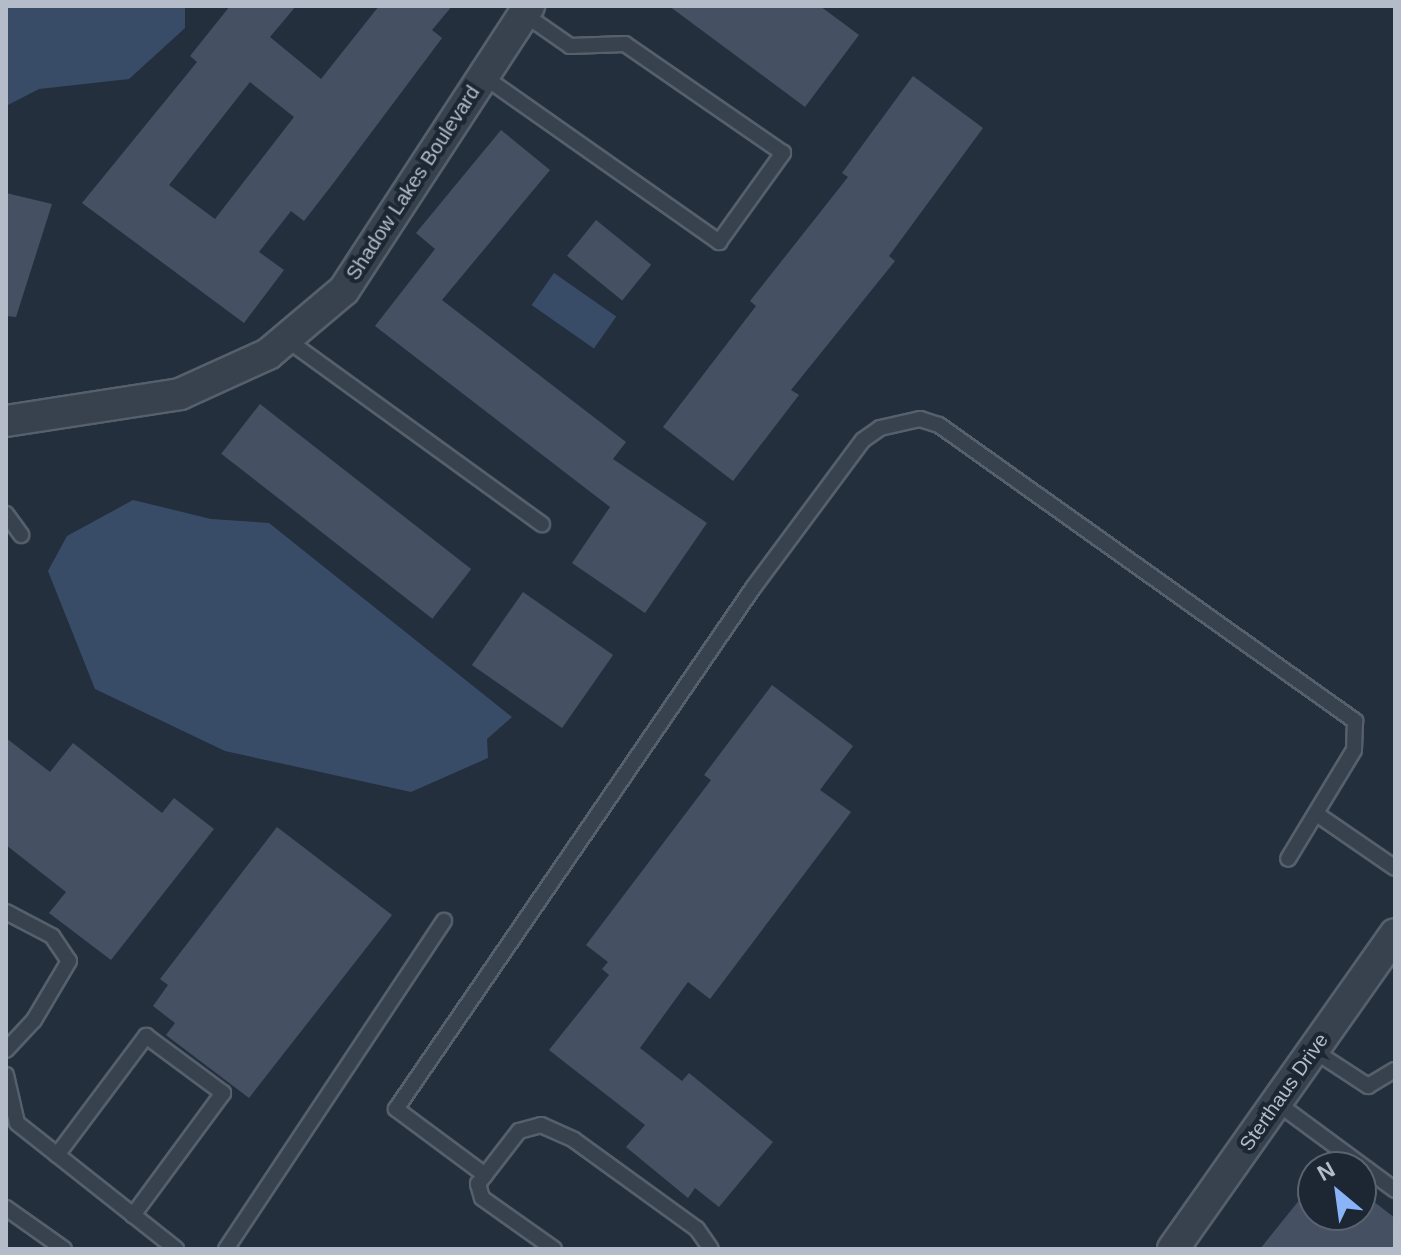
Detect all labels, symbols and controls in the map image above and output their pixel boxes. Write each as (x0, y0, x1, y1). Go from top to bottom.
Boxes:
street label: Shadow Lakes Boulevard (341, 81, 485, 285)
street label: Sterthaus Drive (1235, 1029, 1333, 1155)
north arrow (1297, 1151, 1377, 1231)
text: N (1313, 1157, 1339, 1186)

